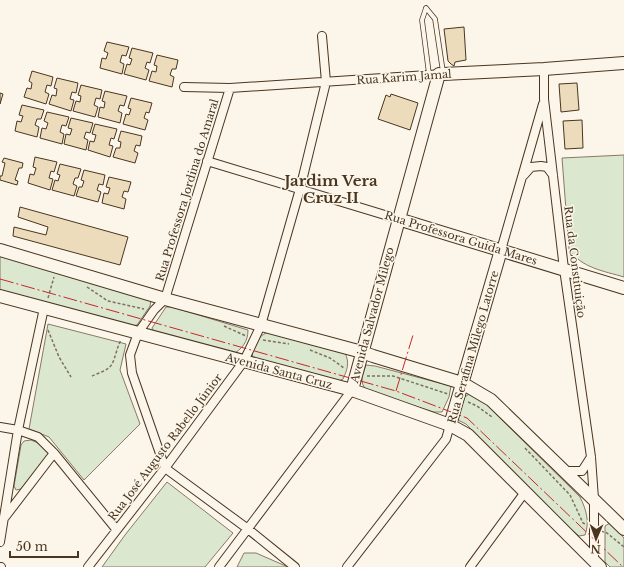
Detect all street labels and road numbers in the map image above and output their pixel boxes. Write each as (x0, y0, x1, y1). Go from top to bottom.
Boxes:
street label: Rua Karim Jamal (356, 67, 452, 87)
street label: Rua Professora Jordina do Amaral (152, 97, 222, 283)
street label: Rua da Constituição (561, 205, 589, 319)
street label: Rua Professora Guida Mares (383, 208, 539, 268)
street label: Avenida Salvador Milego (347, 246, 397, 385)
street label: Rua Serafina Milego Latorre (444, 269, 502, 425)
street label: Avenida Santa Cruz (223, 350, 334, 392)
street label: Rua José Augusto Rabello Júnior (105, 370, 225, 523)

